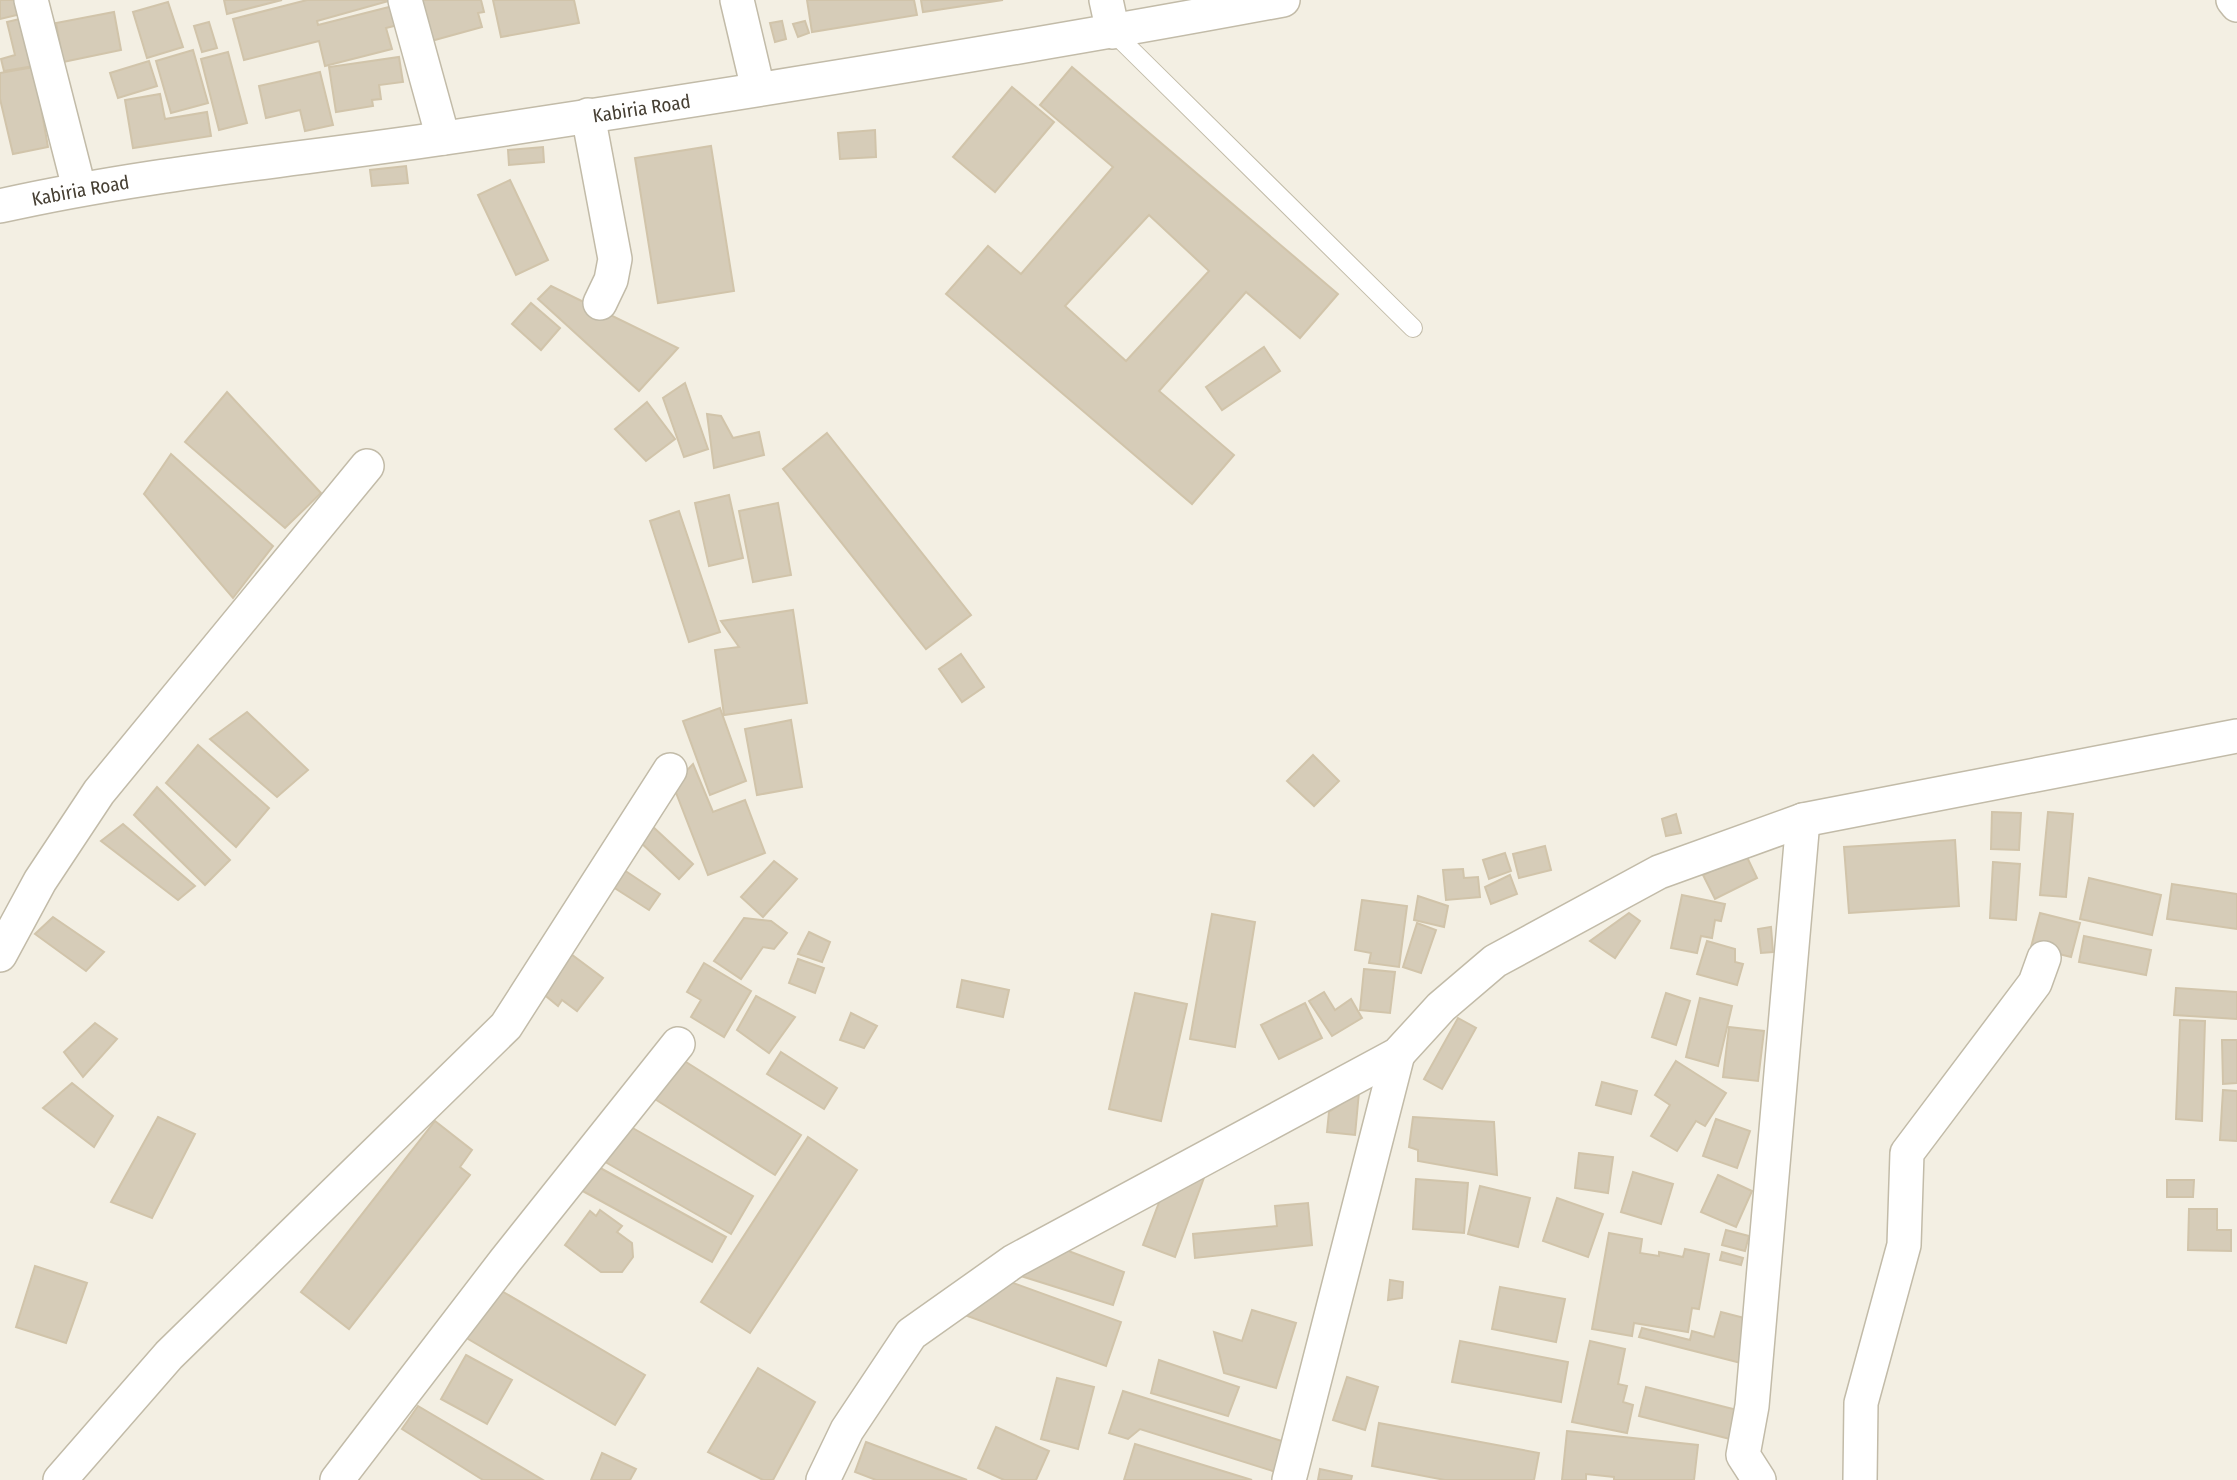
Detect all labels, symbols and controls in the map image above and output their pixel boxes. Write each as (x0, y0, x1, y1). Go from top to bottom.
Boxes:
street label: Kabiria Road (591, 89, 692, 127)
street label: Kabiria Road (30, 170, 131, 210)

